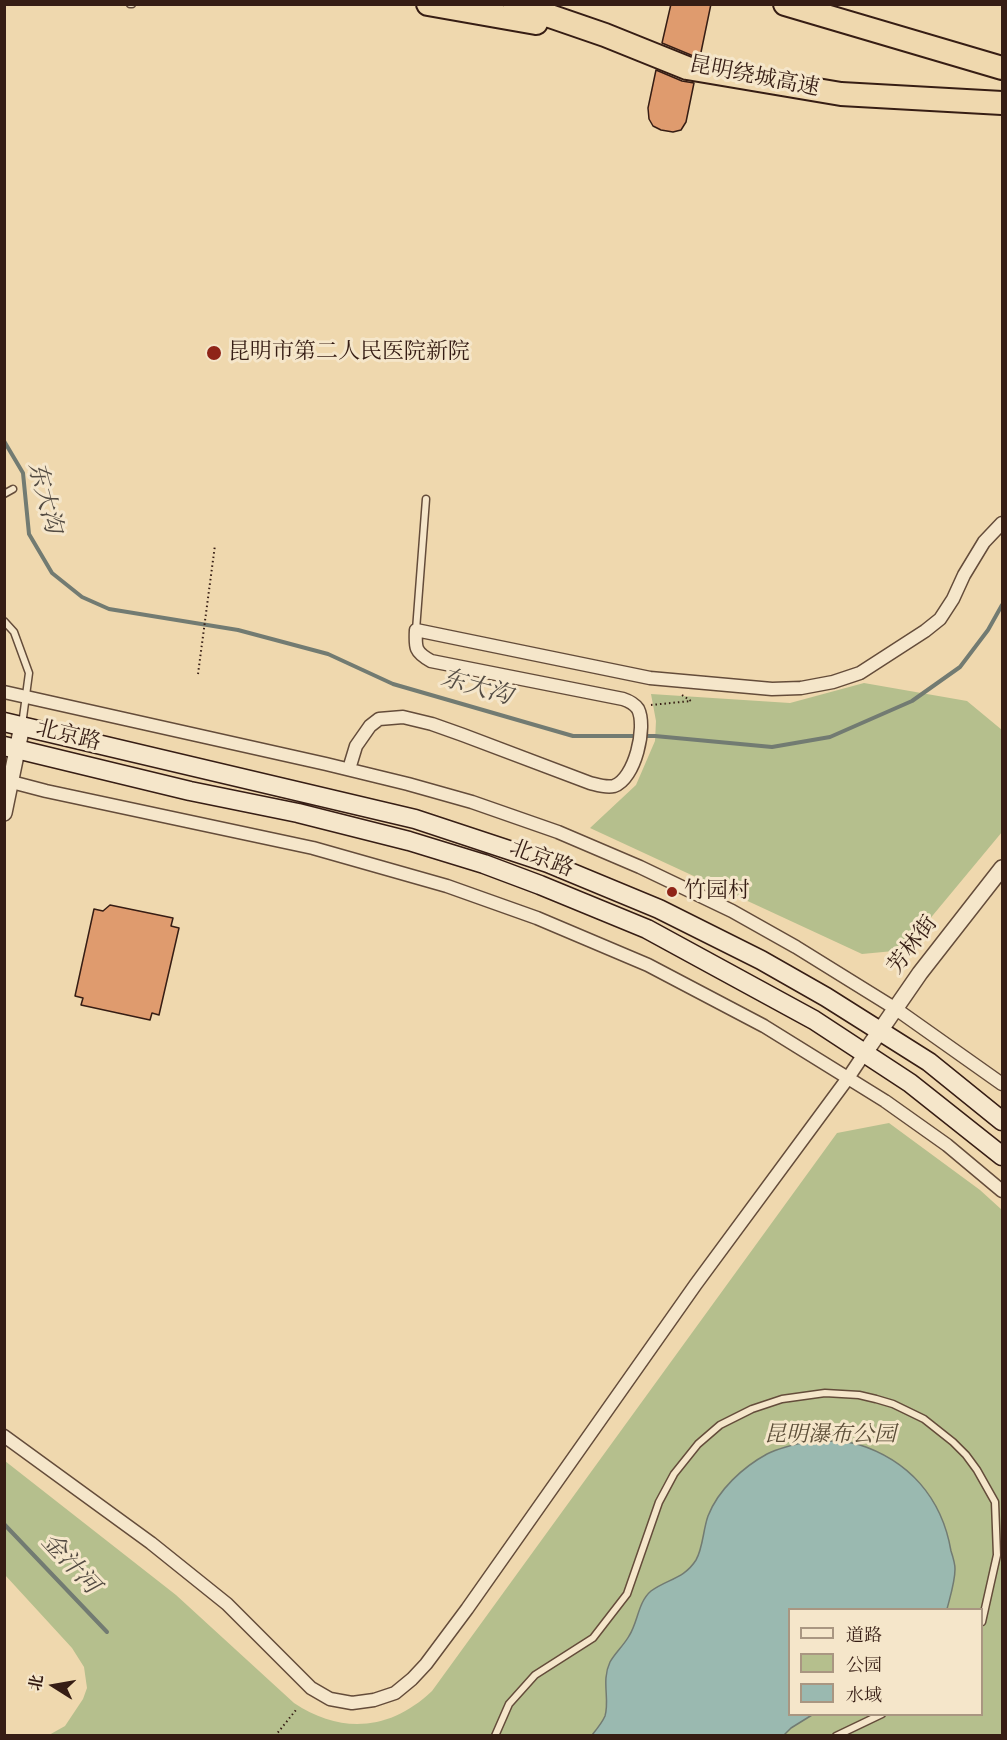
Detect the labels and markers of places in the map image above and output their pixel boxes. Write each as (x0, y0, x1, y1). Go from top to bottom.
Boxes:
place label: 昆明市第二人民医院新院 (228, 340, 470, 366)
marker: 昆明市第二人民医院新院 (205, 344, 223, 362)
place label: 竹园村 (684, 879, 750, 905)
marker: 竹园村 (665, 885, 679, 899)

